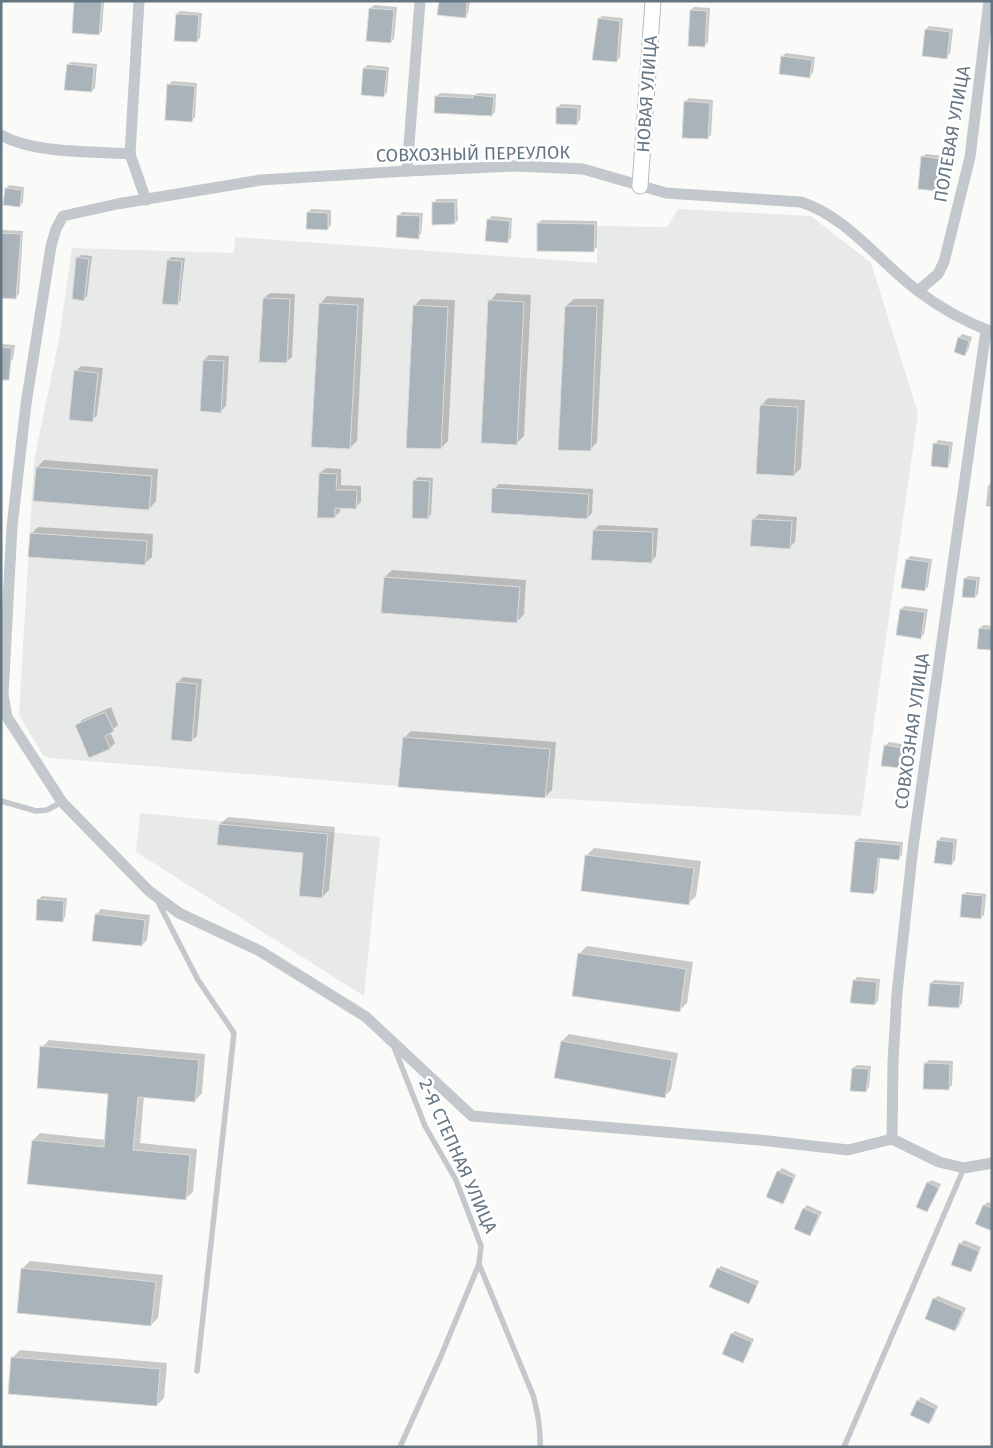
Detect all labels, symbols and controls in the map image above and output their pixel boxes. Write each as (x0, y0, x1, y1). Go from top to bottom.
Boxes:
street label: НОВАЯ УЛИЦА (632, 34, 662, 153)
street label: ПОЛЕВАЯ УЛИЦА (929, 63, 975, 204)
street label: СОВХОЗНЫЙ ПЕРЕУЛОК (376, 141, 571, 167)
street label: СОВХОЗНАЯ УЛИЦА (890, 651, 934, 811)
street label: 2-Я СТЕПНАЯ УЛИЦА (414, 1075, 502, 1237)

